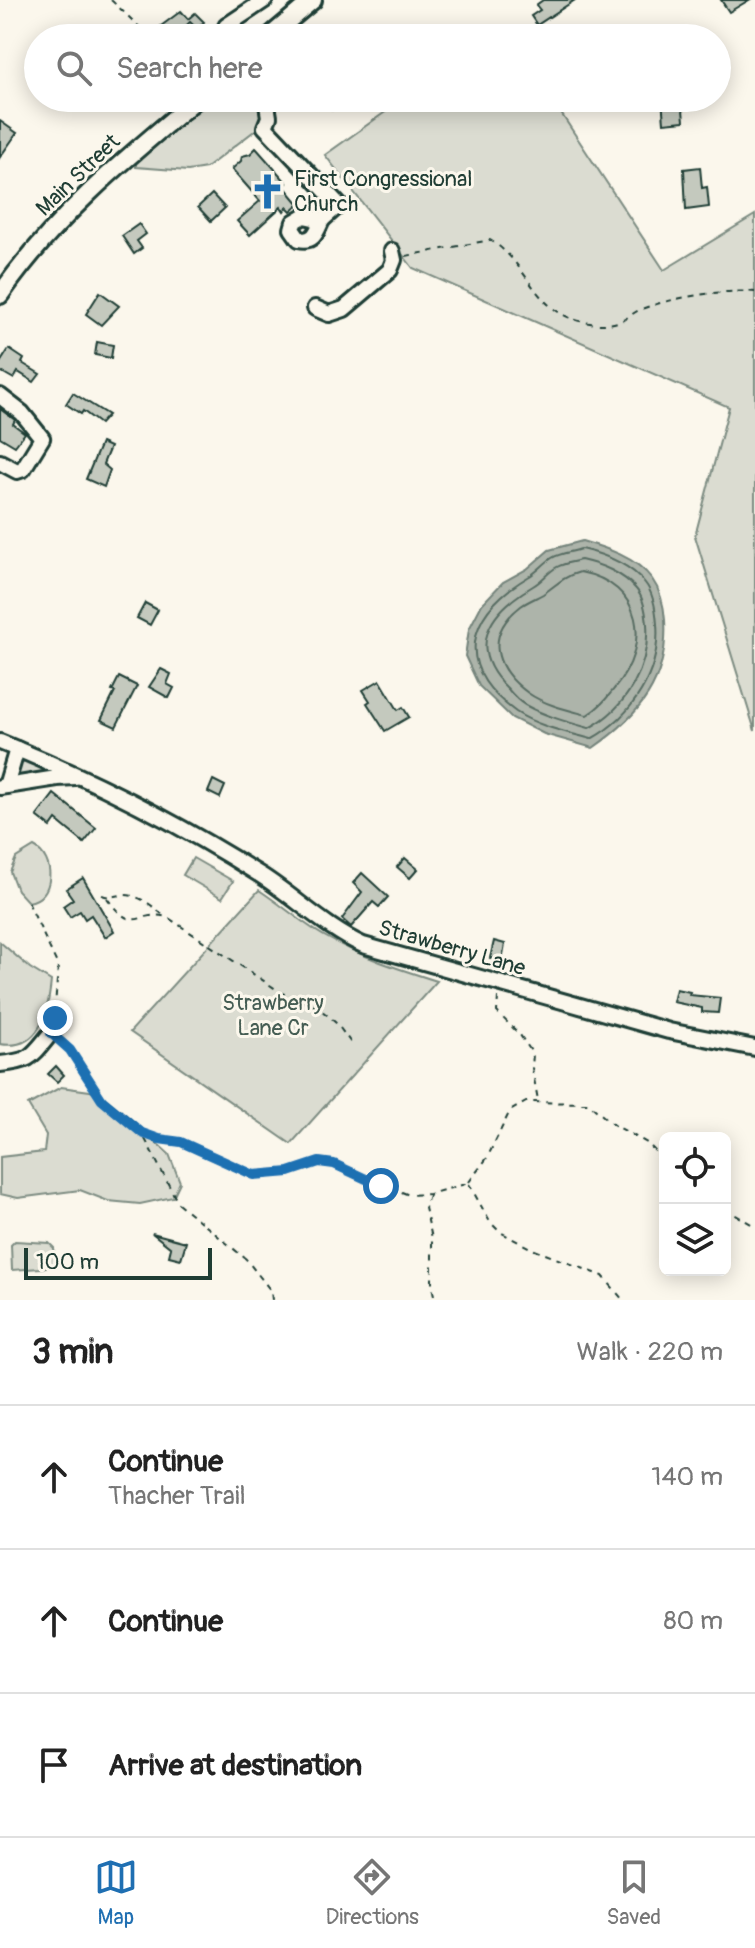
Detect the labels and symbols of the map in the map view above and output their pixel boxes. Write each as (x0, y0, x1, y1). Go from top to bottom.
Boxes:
street label: Main Street (30, 128, 126, 222)
place label: First Congressional Church (294, 165, 473, 218)
church icon: First Congressional Church (249, 173, 287, 211)
street label: Strawberry Lane (375, 914, 529, 982)
park label: Strawberry Lane Cr (222, 989, 324, 1042)
route end (37, 1000, 73, 1036)
route start (363, 1168, 399, 1204)
scale bar (24, 1244, 212, 1280)

